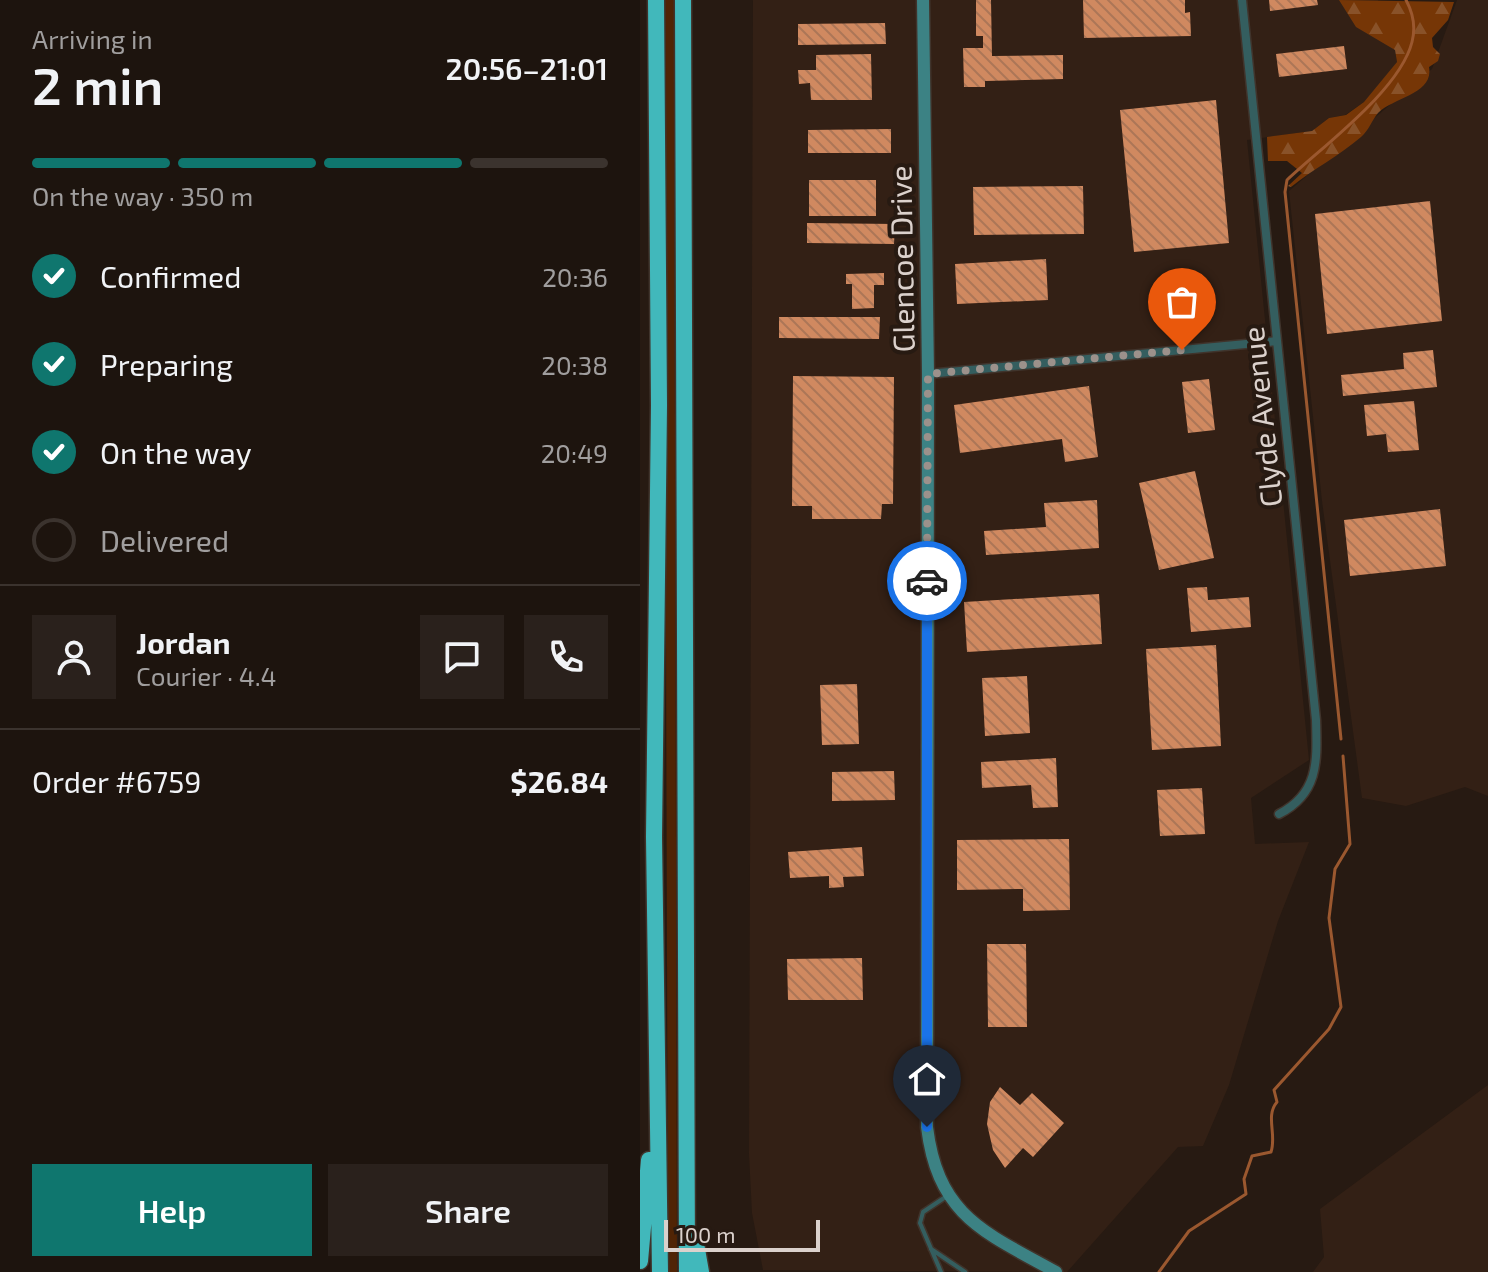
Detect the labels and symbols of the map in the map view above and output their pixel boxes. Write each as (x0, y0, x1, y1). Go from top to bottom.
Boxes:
street label: Glencoe Drive (881, 165, 921, 353)
pin (1148, 268, 1216, 350)
street label: Clyde Avenue (1234, 325, 1288, 509)
courier (887, 541, 967, 621)
pin (893, 1045, 961, 1127)
scale bar (664, 1216, 820, 1252)

